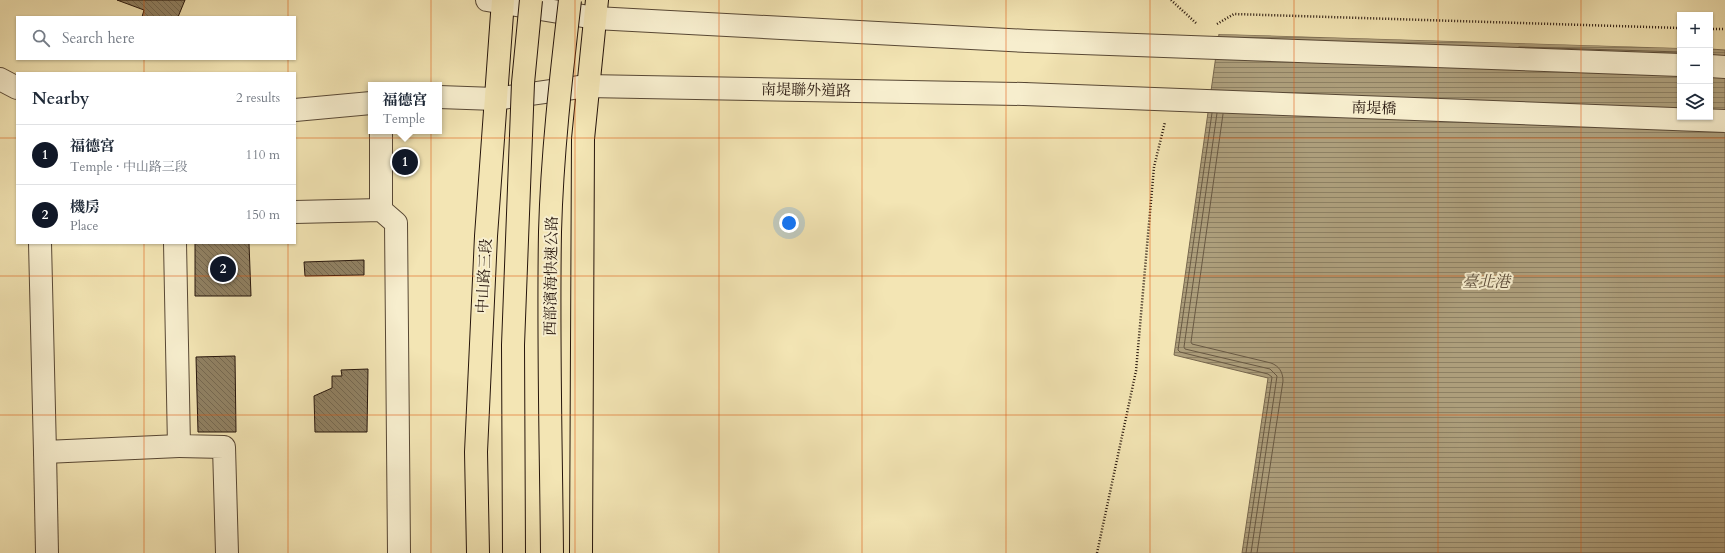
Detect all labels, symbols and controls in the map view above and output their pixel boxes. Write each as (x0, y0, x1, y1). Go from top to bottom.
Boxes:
map controls (1677, 12, 1713, 120)
button: + (1677, 12, 1713, 48)
search box (16, 16, 296, 60)
icon: search (30, 27, 52, 49)
text: Search here (62, 28, 135, 48)
button: − (1677, 48, 1713, 84)
street label: 南堤聯外道路 (761, 79, 851, 101)
popup (368, 82, 442, 134)
button: layers (1677, 84, 1713, 120)
text: Nearby (32, 87, 89, 110)
text: 2 results (236, 89, 280, 107)
text: 福德宮 (382, 90, 428, 110)
street label: 南堤橋 (1351, 97, 1397, 119)
text: Temple (382, 110, 425, 128)
text: 福德宮 (70, 136, 115, 156)
text: 1 (42, 146, 48, 164)
text: 110 m (246, 146, 280, 164)
pin: 1 (392, 147, 418, 177)
text: Temple · 中山路三段 (70, 158, 188, 176)
text: 機房 (70, 197, 100, 217)
text: 2 (42, 206, 48, 224)
text: 150 m (246, 206, 280, 224)
your location (779, 213, 799, 233)
street label: 西部濱海快速公路 (540, 216, 562, 336)
text: Place (70, 217, 98, 235)
street label: 中山路三段 (472, 238, 496, 314)
pin: 2 (210, 254, 236, 284)
water label: 臺北港 (1462, 271, 1512, 293)

